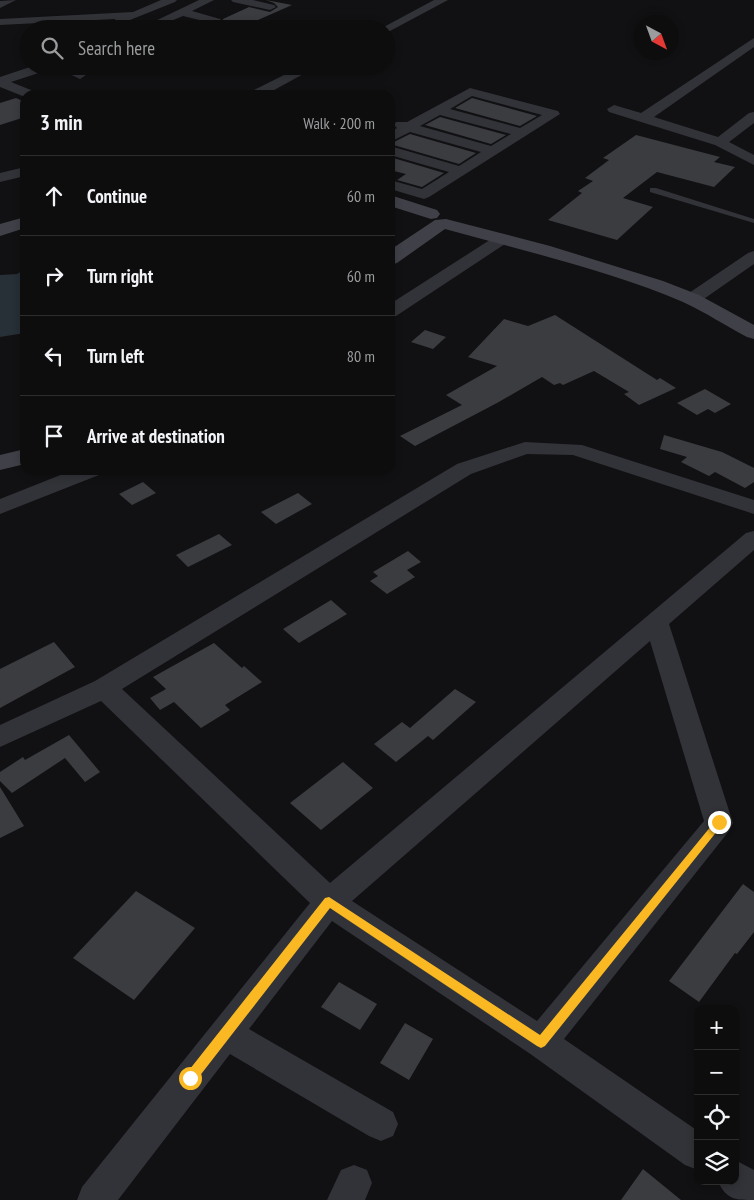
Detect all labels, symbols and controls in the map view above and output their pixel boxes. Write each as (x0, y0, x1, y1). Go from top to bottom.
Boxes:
north arrow (634, 15, 679, 60)
search box (20, 20, 395, 75)
icon: search (38, 34, 66, 62)
text: Search here (78, 36, 155, 60)
text: 3 min (40, 109, 82, 136)
text: Walk · 200 m (303, 113, 375, 133)
icon: ahead (40, 182, 68, 210)
text: Continue (87, 184, 147, 208)
text: 60 m (347, 186, 375, 206)
icon: right (40, 262, 68, 290)
text: Turn right (87, 264, 153, 288)
text: 60 m (347, 266, 375, 286)
icon: left (40, 342, 68, 370)
text: Turn left (87, 344, 144, 368)
text: 80 m (347, 346, 375, 366)
icon: arrive (40, 422, 68, 450)
text: Arrive at destination (87, 424, 225, 448)
route end (708, 811, 731, 834)
map controls (694, 1005, 739, 1185)
button: + (694, 1005, 739, 1050)
button: − (694, 1050, 739, 1095)
route start (179, 1067, 202, 1090)
button: locate (694, 1095, 739, 1140)
button: layers (694, 1140, 739, 1185)

